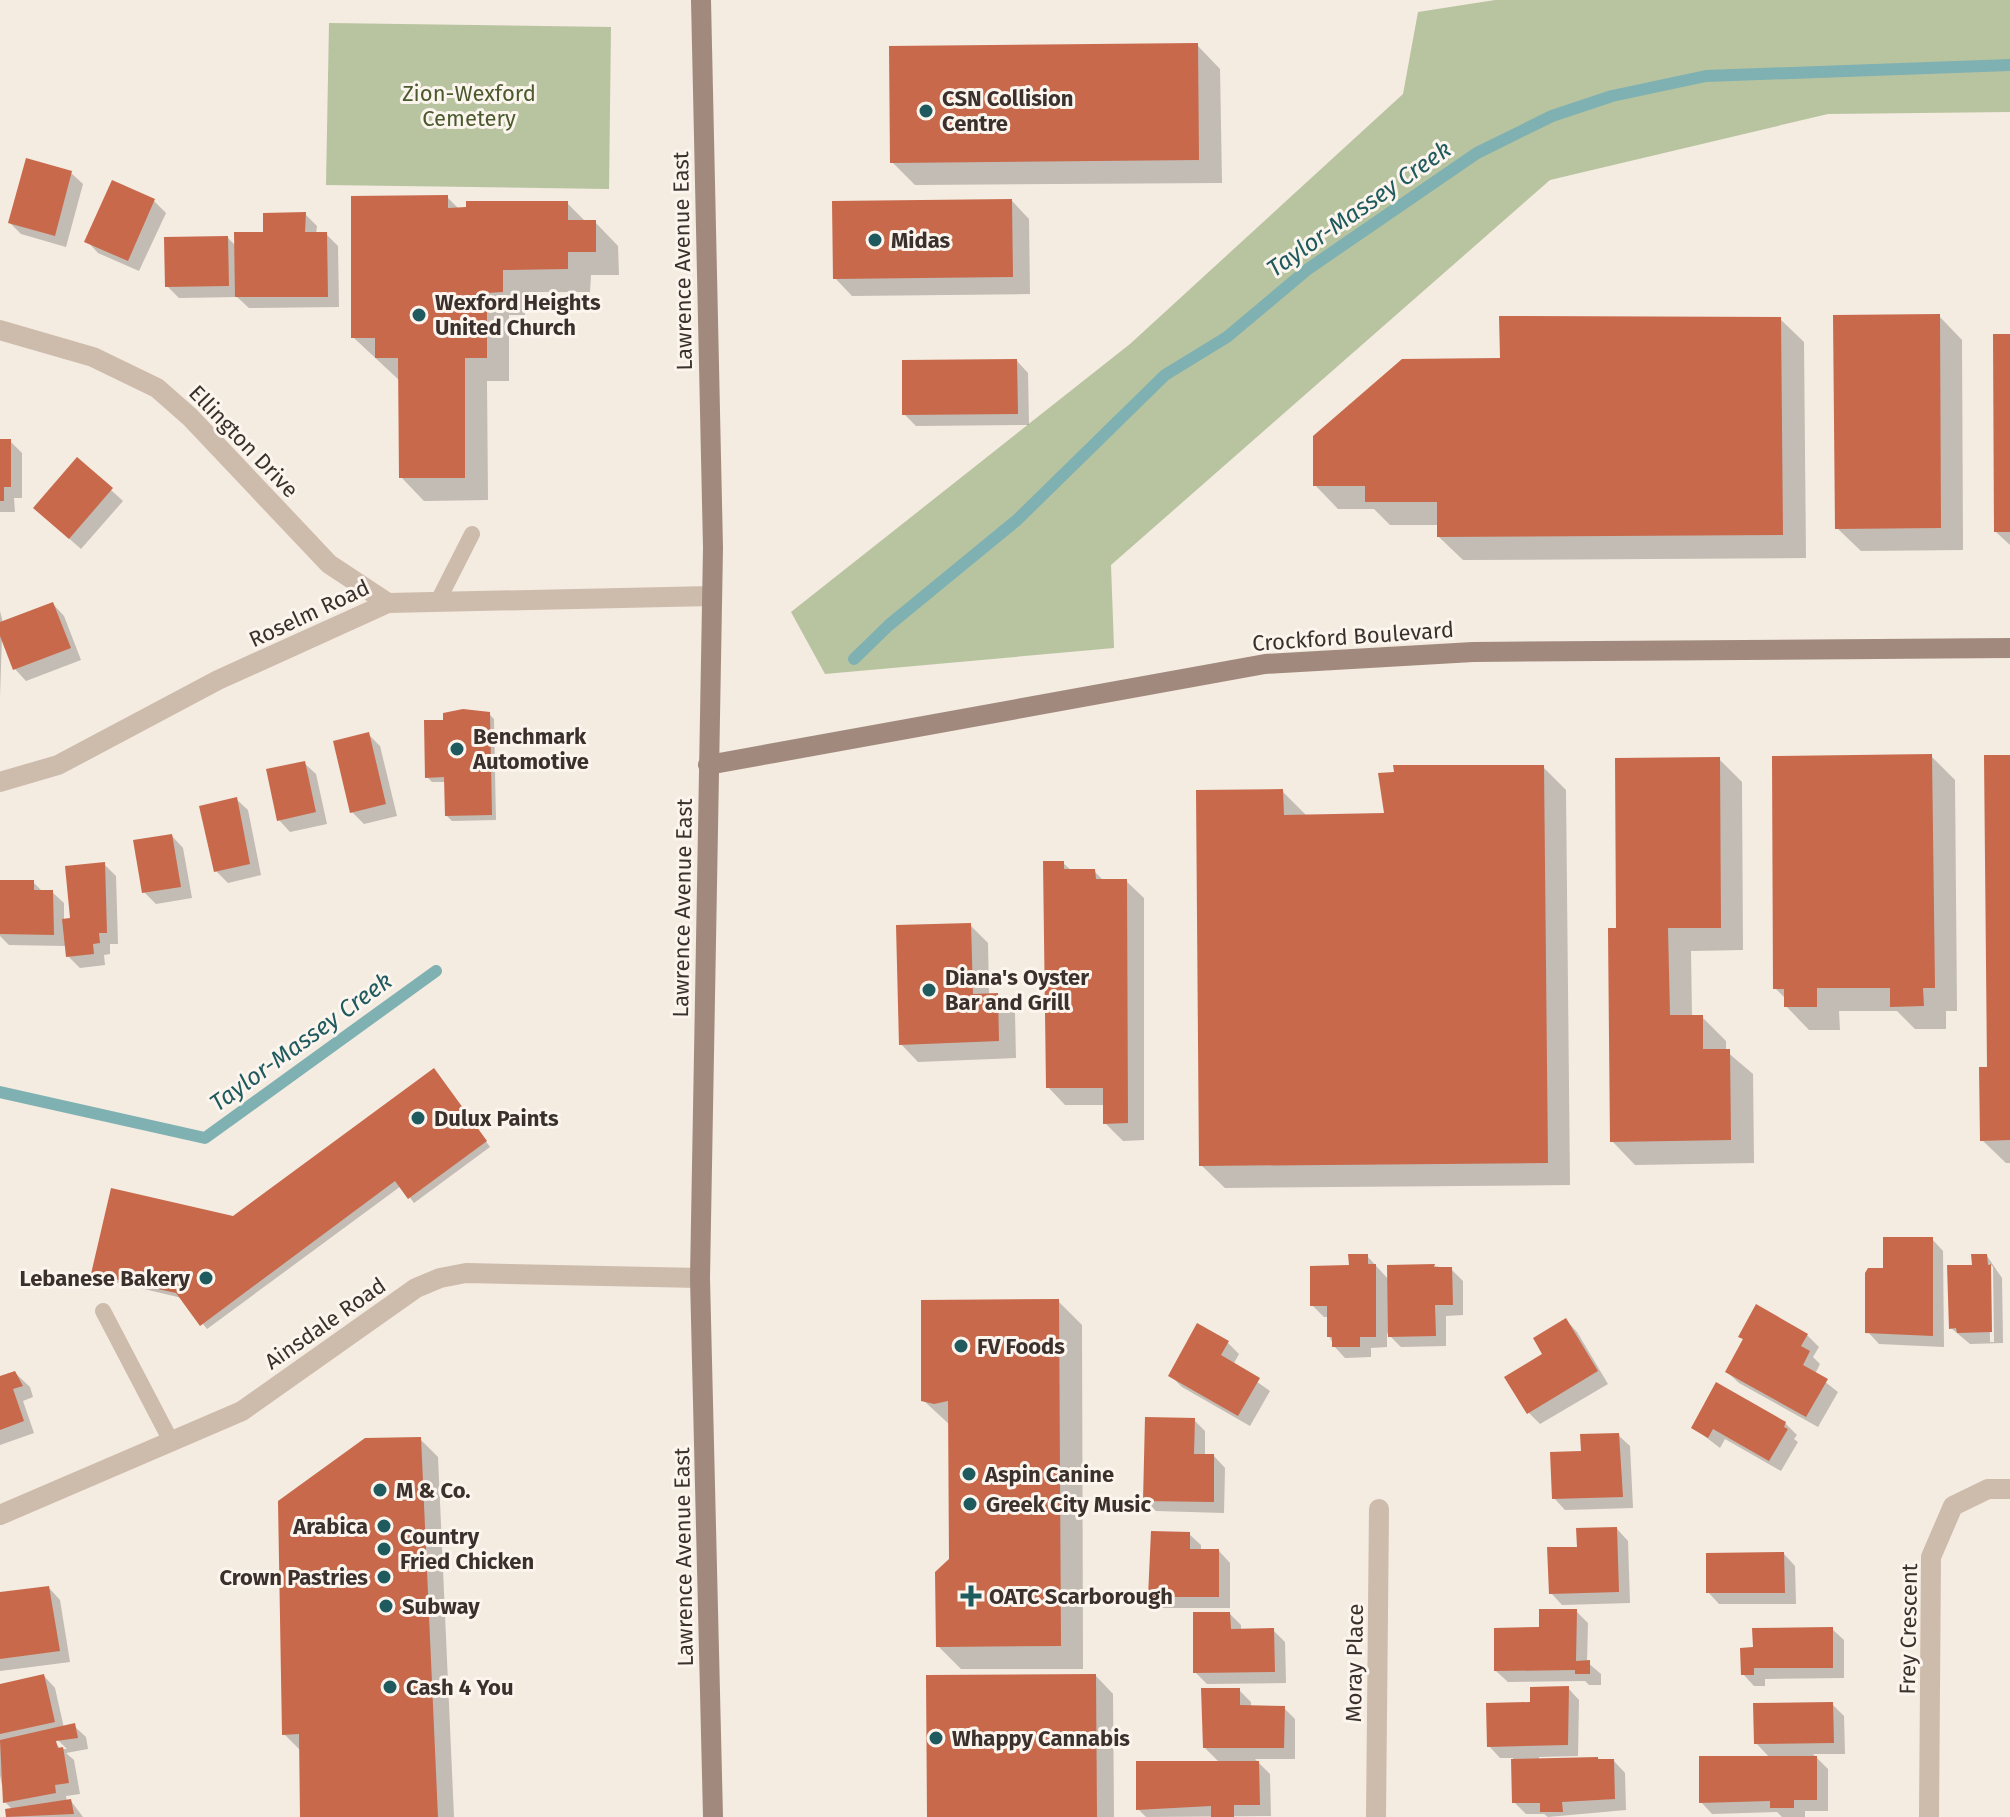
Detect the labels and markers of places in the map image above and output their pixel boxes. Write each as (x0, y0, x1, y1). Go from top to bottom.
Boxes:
place label: CSN Collision Centre (942, 85, 1074, 137)
marker: CSN Collision Centre (917, 102, 935, 120)
place label: Midas (891, 227, 951, 254)
marker: Midas (866, 231, 884, 249)
place label: Wexford Heights United Church (435, 289, 601, 341)
marker: Wexford Heights United Church (410, 306, 428, 324)
place label: Benchmark Automotive (472, 723, 589, 775)
marker: Benchmark Automotive (448, 740, 466, 758)
place label: Diana's Oyster Bar and Grill (945, 964, 1089, 1016)
marker: Diana's Oyster Bar and Grill (920, 981, 938, 999)
place label: Dulux Paints (434, 1105, 559, 1132)
marker: Dulux Paints (409, 1109, 427, 1127)
place label: Lebanese Bakery (19, 1265, 191, 1292)
marker: Lebanese Bakery (197, 1269, 215, 1287)
place label: FV Foods (977, 1333, 1065, 1360)
marker: FV Foods (952, 1337, 970, 1355)
place label: Aspin Canine (984, 1461, 1114, 1488)
marker: Aspin Canine (960, 1465, 978, 1483)
place label: M & Co. (396, 1477, 471, 1504)
marker: M & Co. (371, 1481, 389, 1499)
place label: Greek City Music (986, 1491, 1152, 1518)
marker: Greek City Music (961, 1495, 979, 1513)
place label: Arabica (292, 1513, 368, 1540)
marker: Arabica (375, 1517, 393, 1535)
place label: Country Fried Chicken (400, 1523, 534, 1575)
marker: Country Fried Chicken (375, 1540, 393, 1558)
place label: Crown Pastries (219, 1564, 368, 1591)
marker: Crown Pastries (375, 1568, 393, 1586)
place label: OATC Scarborough (989, 1583, 1173, 1610)
marker: OATC Scarborough (960, 1585, 982, 1607)
place label: Subway (402, 1593, 480, 1620)
marker: Subway (377, 1597, 395, 1615)
place label: Cash 4 You (406, 1674, 514, 1701)
marker: Cash 4 You (381, 1678, 399, 1696)
place label: Whappy Cannabis (952, 1725, 1130, 1752)
marker: Whappy Cannabis (927, 1729, 945, 1747)

